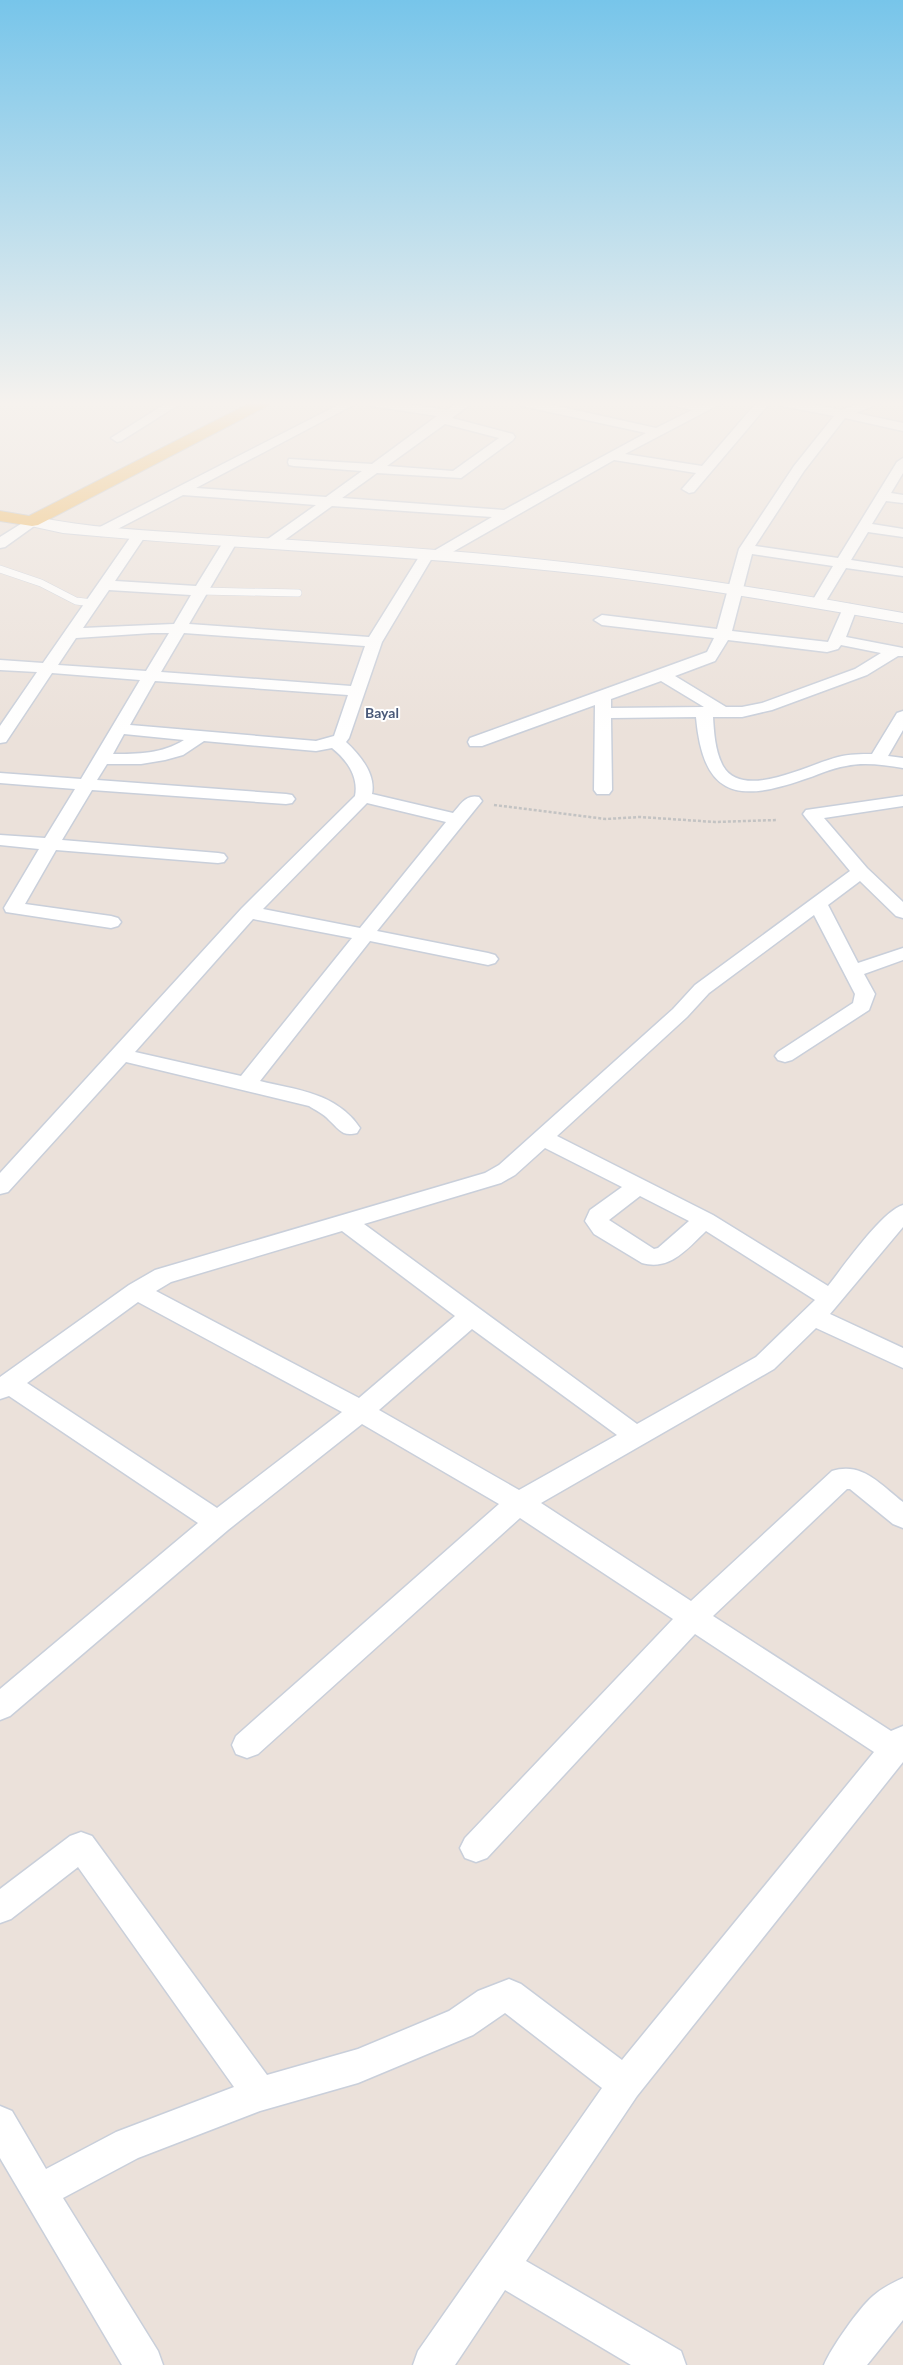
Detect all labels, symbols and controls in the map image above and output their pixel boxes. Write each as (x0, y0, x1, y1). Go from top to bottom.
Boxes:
district label: Bayal (365, 704, 399, 721)

